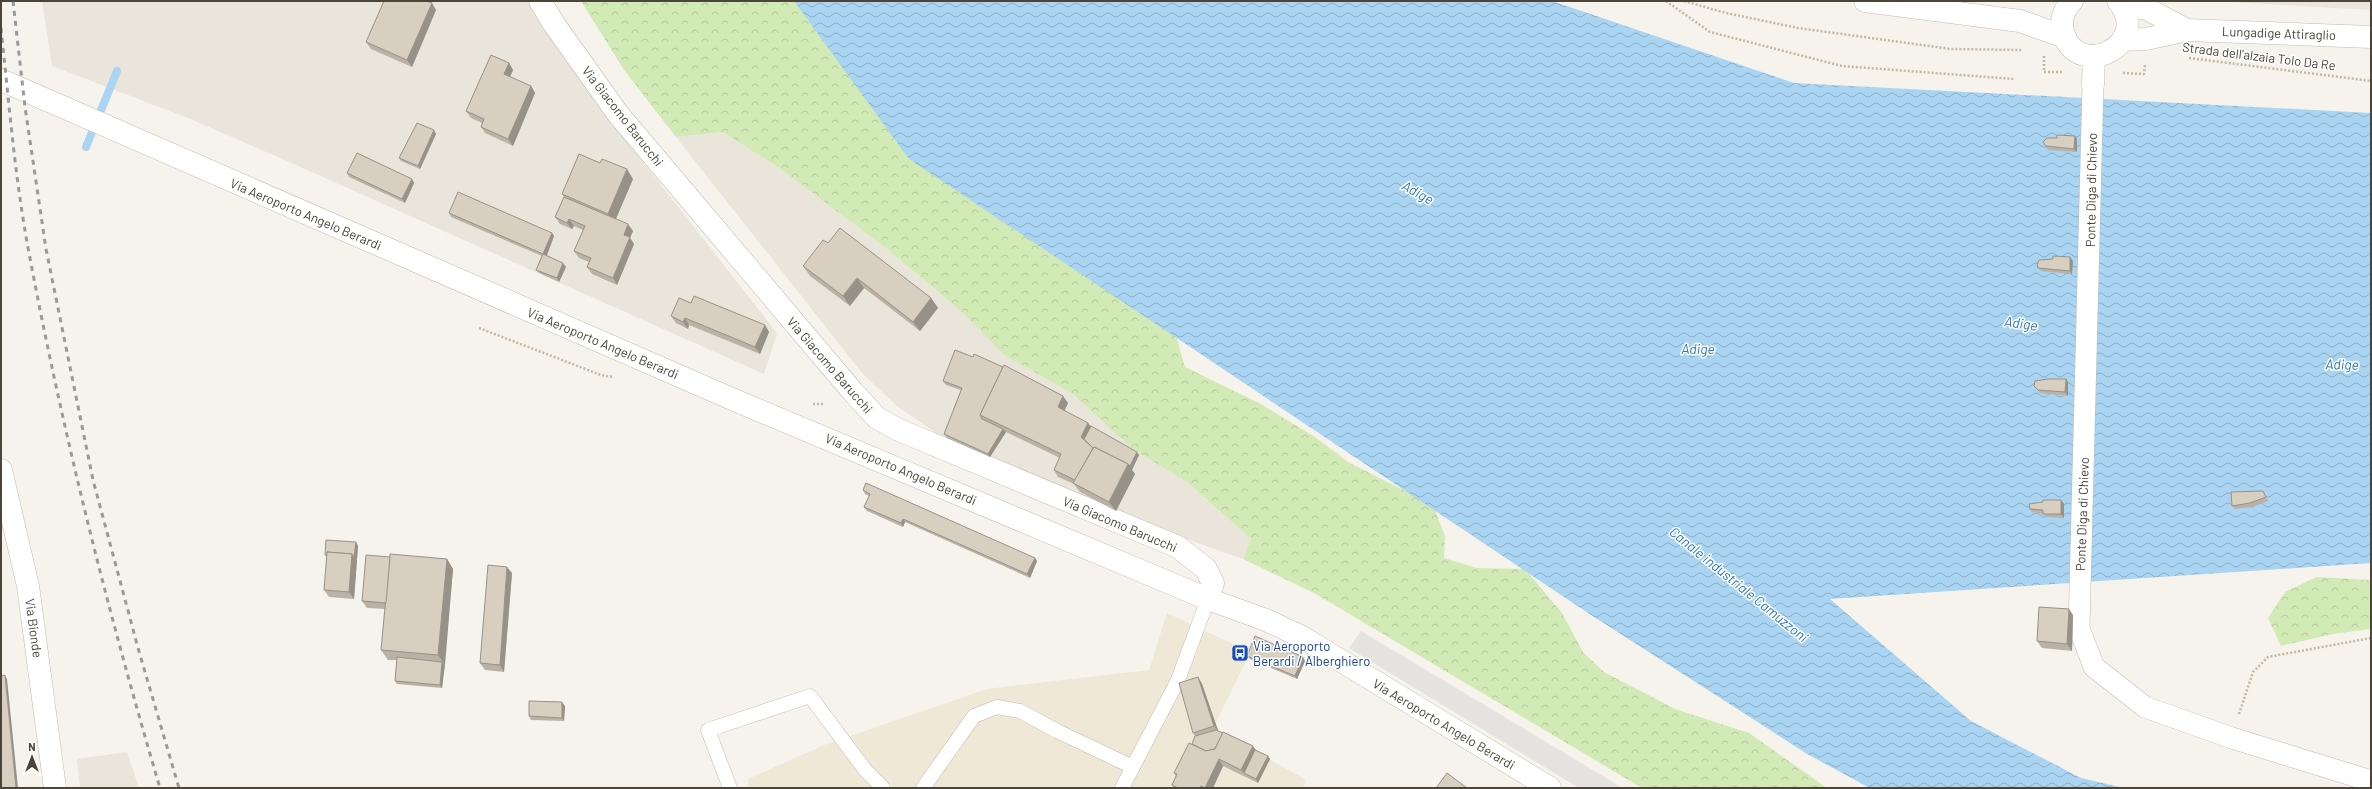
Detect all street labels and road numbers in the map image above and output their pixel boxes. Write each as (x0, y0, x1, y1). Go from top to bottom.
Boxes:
street label: Lungadige Attiraglio (2222, 23, 2336, 43)
street label: Strada dell'alzaia Tolo Da Re (2181, 39, 2337, 73)
street label: Via Giacomo Barucchi (579, 63, 667, 169)
street label: Ponte Diga di Chievo (2082, 133, 2100, 247)
street label: Via Aeroporto Angelo Berardi (228, 175, 384, 253)
street label: Via Aeroporto Angelo Berardi (525, 304, 681, 382)
street label: Via Giacomo Barucchi (784, 314, 876, 416)
street label: Via Aeroporto Angelo Berardi (823, 430, 979, 508)
street label: Ponte Diga di Chievo (2072, 457, 2092, 571)
street label: Via Giacomo Barucchi (1060, 493, 1180, 555)
street label: Via Bionde (22, 597, 46, 659)
street label: Via Aeroporto Angelo Berardi (1370, 675, 1518, 773)

